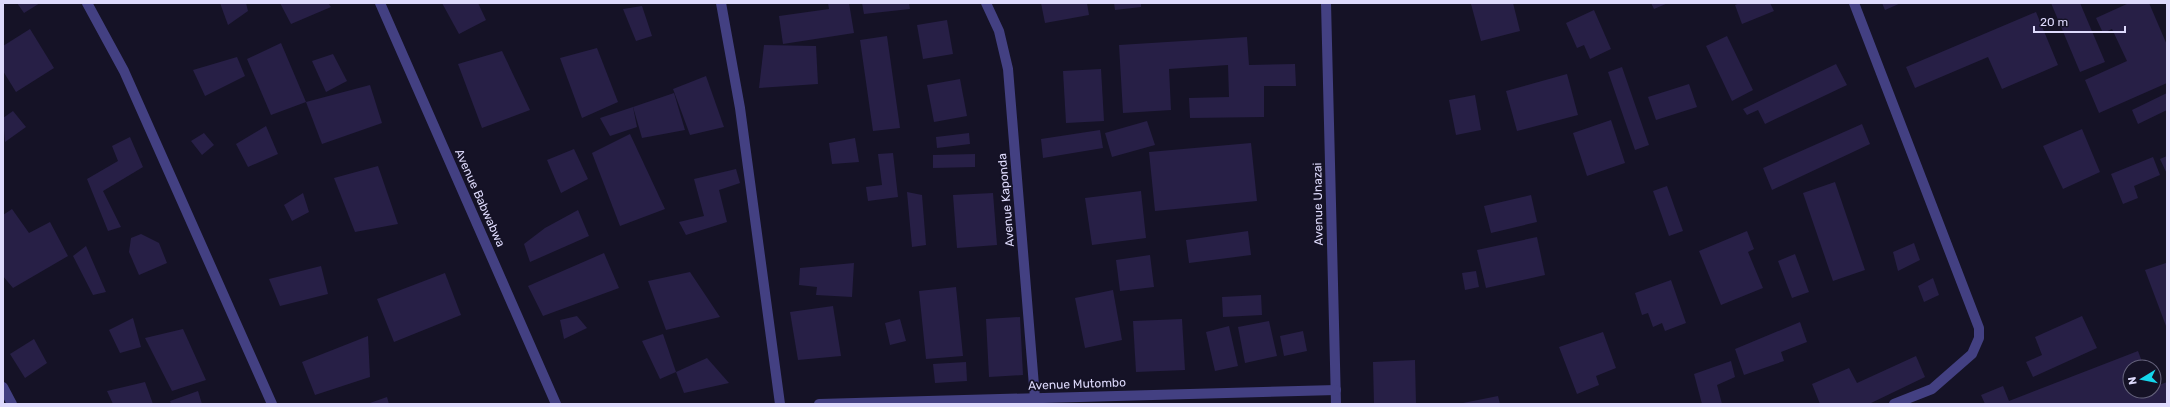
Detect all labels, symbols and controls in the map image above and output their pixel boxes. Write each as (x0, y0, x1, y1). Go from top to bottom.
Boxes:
scale bar (2034, 8, 2125, 34)
text: 20 m (2040, 15, 2068, 29)
street label: Avenue Babwabwa (452, 147, 508, 249)
street label: Avenue Kaponda (995, 153, 1017, 247)
street label: Avenue Unazai (1310, 162, 1326, 246)
north arrow (2122, 359, 2162, 399)
street label: Avenue Mutombo (1028, 375, 1126, 393)
text: N (2126, 376, 2140, 386)

